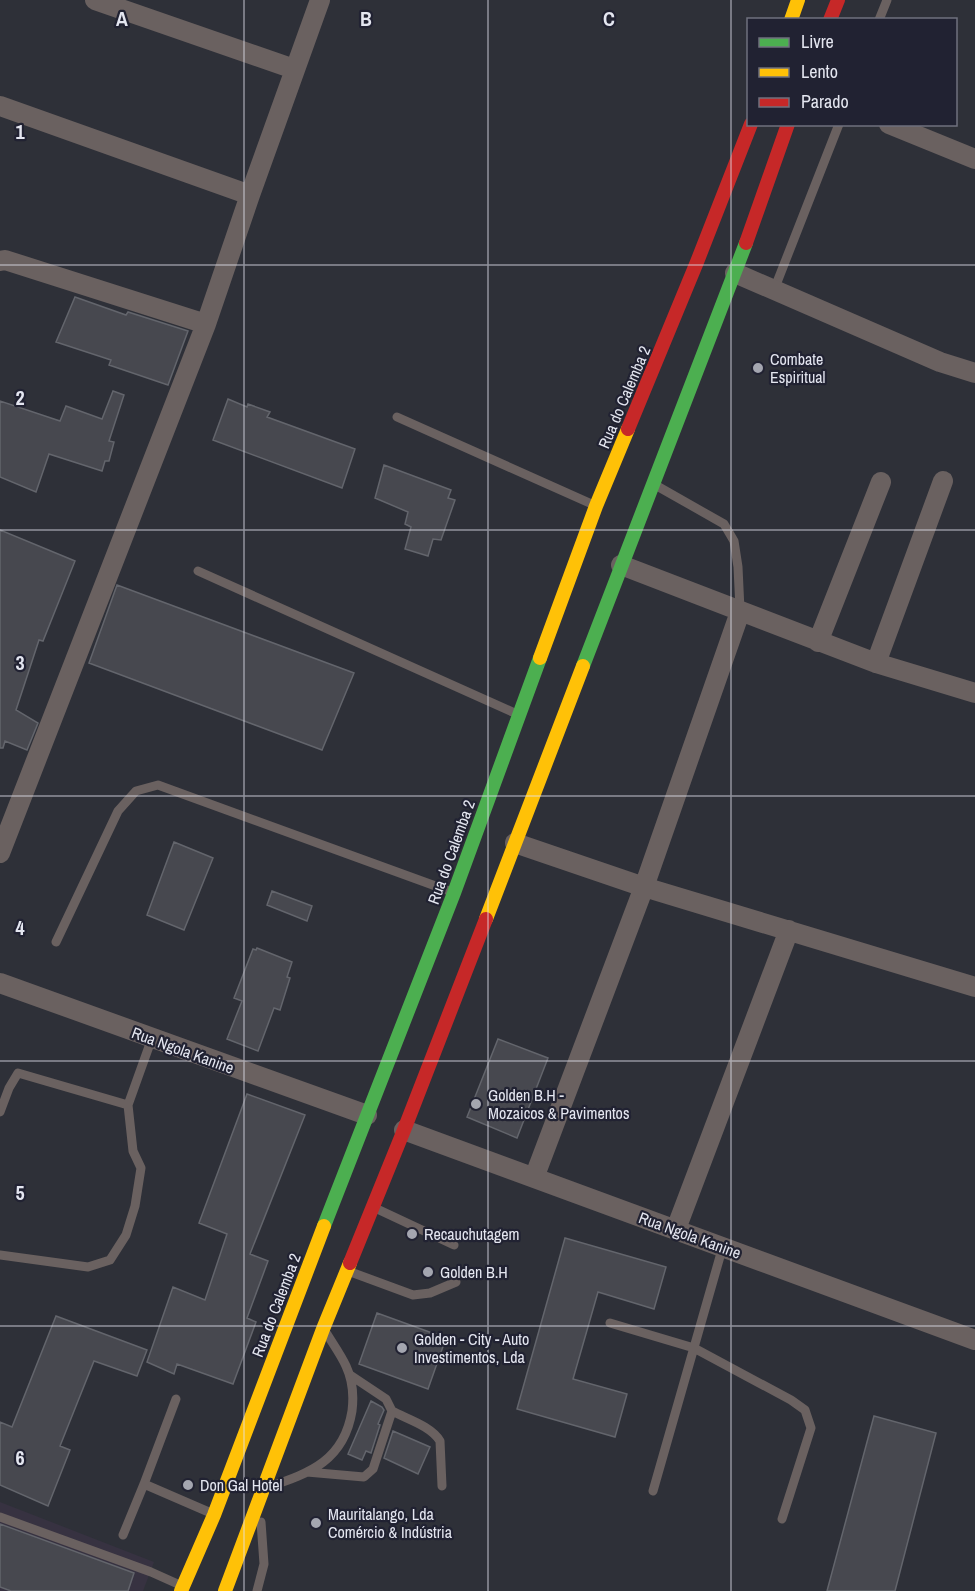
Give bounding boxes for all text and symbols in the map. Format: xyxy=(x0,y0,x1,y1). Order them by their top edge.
text: A xyxy=(116,5,128,32)
text: B xyxy=(360,5,372,32)
text: C xyxy=(603,5,615,32)
legend xyxy=(747,18,957,126)
text: Livre xyxy=(801,29,834,54)
text: Lento xyxy=(801,59,838,84)
text: Parado xyxy=(801,89,849,114)
text: 1 xyxy=(15,118,25,145)
street label: Rua do Calemba 2 xyxy=(593,342,655,452)
place label: Combate Espiritual xyxy=(770,348,826,388)
marker: Combate Espiritual xyxy=(751,361,765,375)
text: 2 xyxy=(15,384,25,411)
text: 3 xyxy=(15,649,25,676)
street label: Rua do Calemba 2 xyxy=(422,797,480,907)
text: 4 xyxy=(15,914,25,941)
street label: Rua Ngola Kanine xyxy=(129,1021,237,1079)
place label: Golden B.H - Mozaicos & Pavimentos xyxy=(488,1084,629,1124)
marker: Golden B.H - Mozaicos & Pavimentos xyxy=(469,1097,483,1111)
text: 5 xyxy=(15,1179,25,1206)
street label: Rua Ngola Kanine xyxy=(636,1206,744,1264)
place label: Recauchutagem xyxy=(424,1223,520,1245)
marker: Recauchutagem xyxy=(405,1227,419,1241)
street label: Rua do Calemba 2 xyxy=(246,1250,306,1360)
place label: Golden B.H xyxy=(440,1261,508,1283)
marker: Golden B.H xyxy=(421,1265,435,1279)
place label: Golden - City - Auto Investimentos, Lda xyxy=(414,1328,529,1368)
marker: Golden - City - Auto Investimentos, Lda xyxy=(395,1341,409,1355)
text: 6 xyxy=(15,1444,25,1471)
place label: Don Gal Hotel xyxy=(200,1474,282,1496)
marker: Don Gal Hotel xyxy=(181,1478,195,1492)
place label: Mauritalango, Lda Comércio & Indústria xyxy=(328,1503,453,1543)
marker: Mauritalango, Lda Comércio & Indústria xyxy=(309,1516,323,1530)

